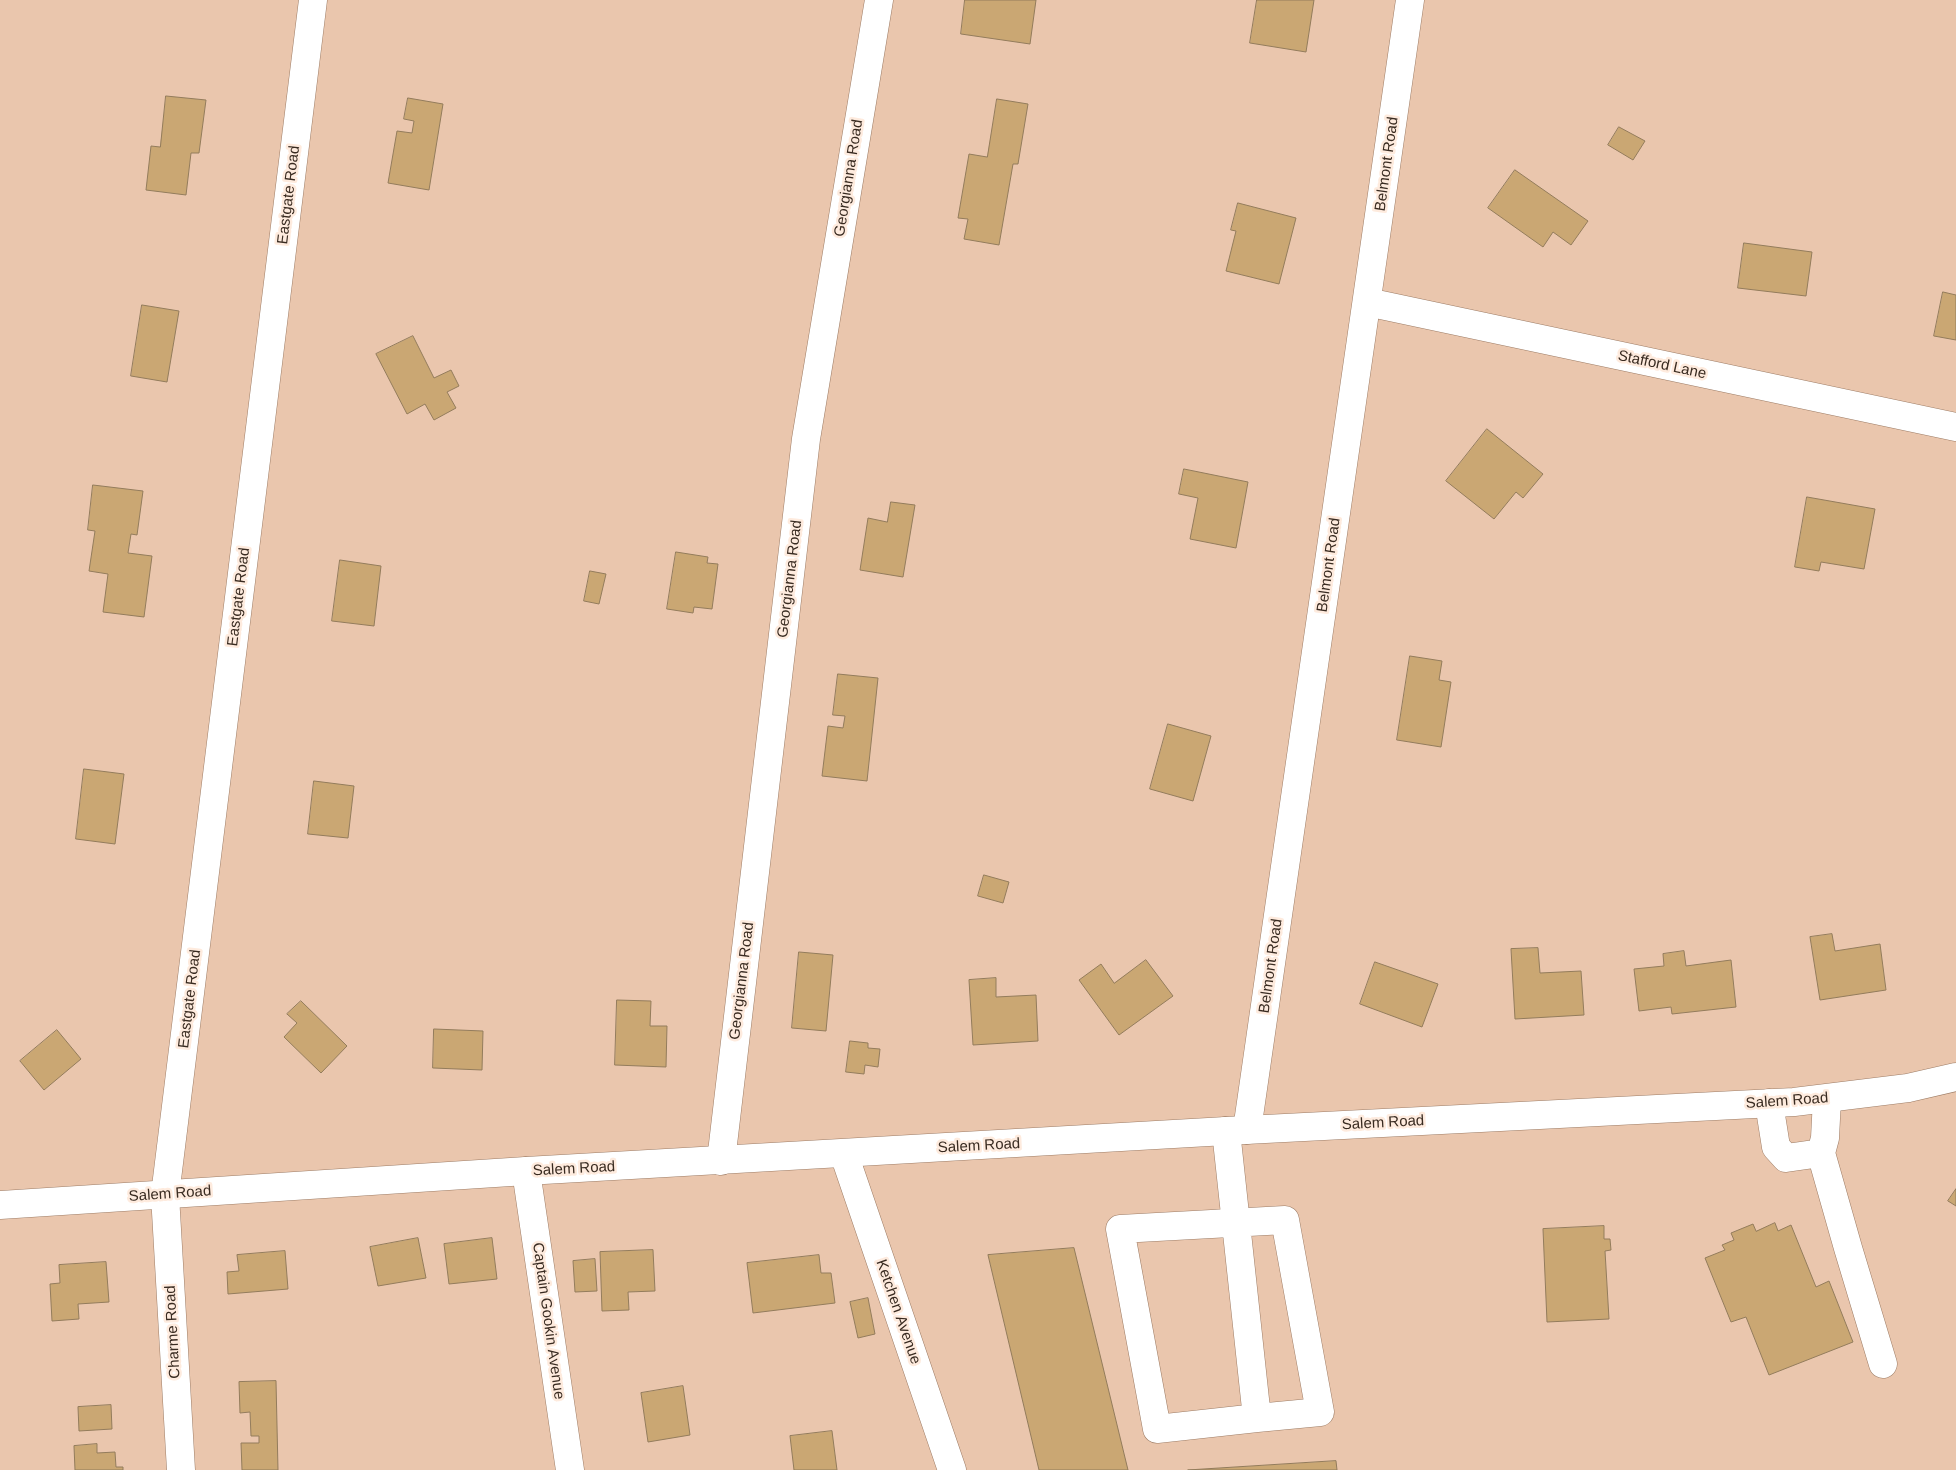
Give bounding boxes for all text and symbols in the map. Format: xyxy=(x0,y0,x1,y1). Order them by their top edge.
street label: Belmont Road xyxy=(1371,116,1403,212)
street label: Georgianna Road xyxy=(831,118,867,238)
street label: Eastgate Road xyxy=(274,145,304,245)
street label: Stafford Lane xyxy=(1616,347,1708,383)
street label: Belmont Road xyxy=(1313,517,1345,613)
street label: Georgianna Road xyxy=(774,519,806,639)
street label: Eastgate Road xyxy=(224,547,254,647)
street label: Belmont Road xyxy=(1255,918,1287,1014)
street label: Georgianna Road xyxy=(726,921,758,1041)
street label: Eastgate Road xyxy=(175,949,205,1049)
street label: Salem Road xyxy=(1745,1089,1829,1113)
street label: Salem Road xyxy=(1341,1112,1425,1134)
street label: Salem Road xyxy=(937,1135,1021,1157)
street label: Salem Road xyxy=(532,1158,616,1180)
street label: Salem Road xyxy=(128,1182,212,1206)
street label: Captain Gookin Avenue xyxy=(528,1241,568,1401)
street label: Ketchen Avenue xyxy=(872,1257,924,1367)
street label: Charme Road xyxy=(162,1285,184,1379)

